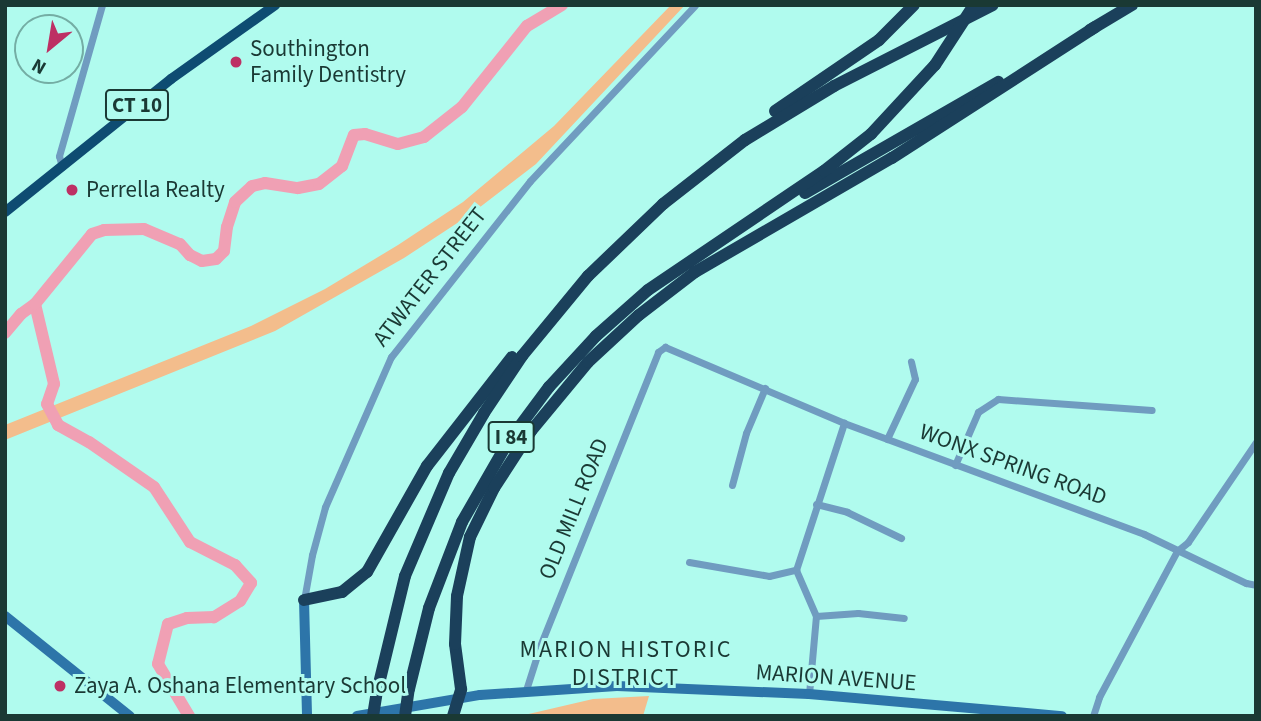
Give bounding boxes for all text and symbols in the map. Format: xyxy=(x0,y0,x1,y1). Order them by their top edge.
north arrow xyxy=(14,14,84,84)
place label: Southington Family Dentistry xyxy=(250,35,406,89)
text: N xyxy=(27,51,51,81)
marker: Southington Family Dentistry xyxy=(228,54,244,70)
road number: CT 10 xyxy=(104,88,170,122)
place label: Perrella Realty xyxy=(86,176,225,204)
marker: Perrella Realty xyxy=(64,182,80,198)
street label: ATWATER STREET xyxy=(367,202,493,352)
street label: WONX SPRING ROAD xyxy=(916,418,1110,512)
road number: I 84 xyxy=(486,420,536,454)
street label: OLD MILL ROAD xyxy=(533,434,615,584)
district label: MARION HISTORIC DISTRICT xyxy=(521,636,731,692)
street label: MARION AVENUE xyxy=(755,659,917,697)
place label: Zaya A. Oshana Elementary School xyxy=(74,672,406,700)
marker: Zaya A. Oshana Elementary School xyxy=(52,678,68,694)

